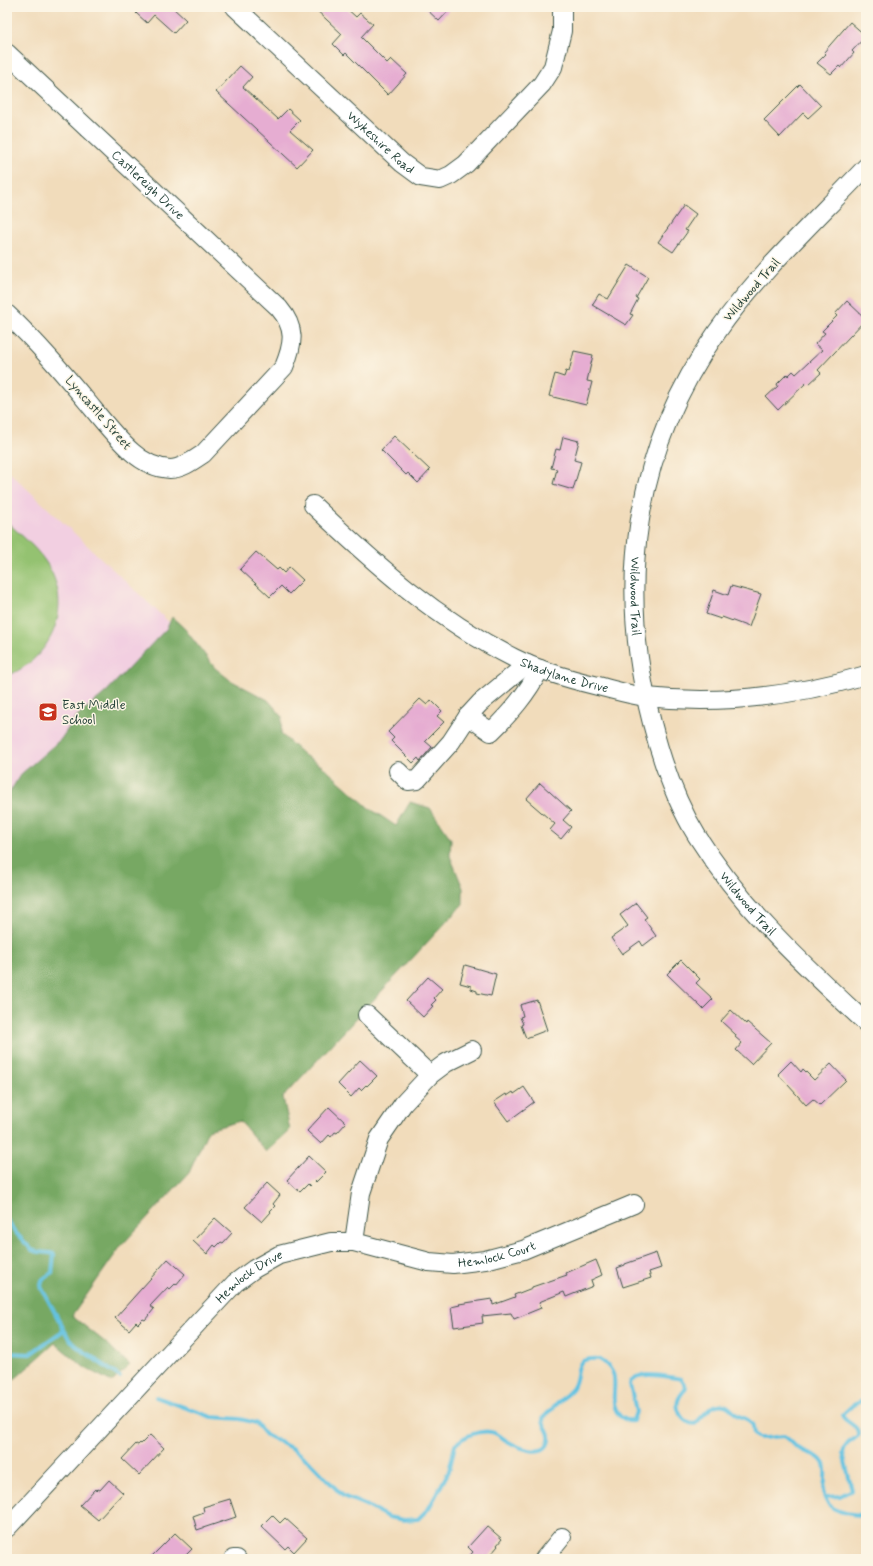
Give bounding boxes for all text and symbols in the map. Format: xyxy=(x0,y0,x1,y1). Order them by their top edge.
street label: Wykeshire Road xyxy=(343,107,418,178)
street label: Castlereigh Drive xyxy=(108,147,188,224)
street label: Wildwood Trail xyxy=(720,255,784,325)
street label: Lyncastle Street xyxy=(61,372,135,454)
street label: Wildwood Trail xyxy=(626,556,645,636)
street label: Shadylane Drive xyxy=(517,654,610,697)
place label: East Middle School xyxy=(62,697,126,729)
school or university icon: East Middle School xyxy=(37,701,59,723)
street label: Wildwood Trail xyxy=(716,868,780,939)
street label: Hemlock Court xyxy=(457,1237,538,1272)
street label: Hemlock Drive xyxy=(212,1246,284,1307)

